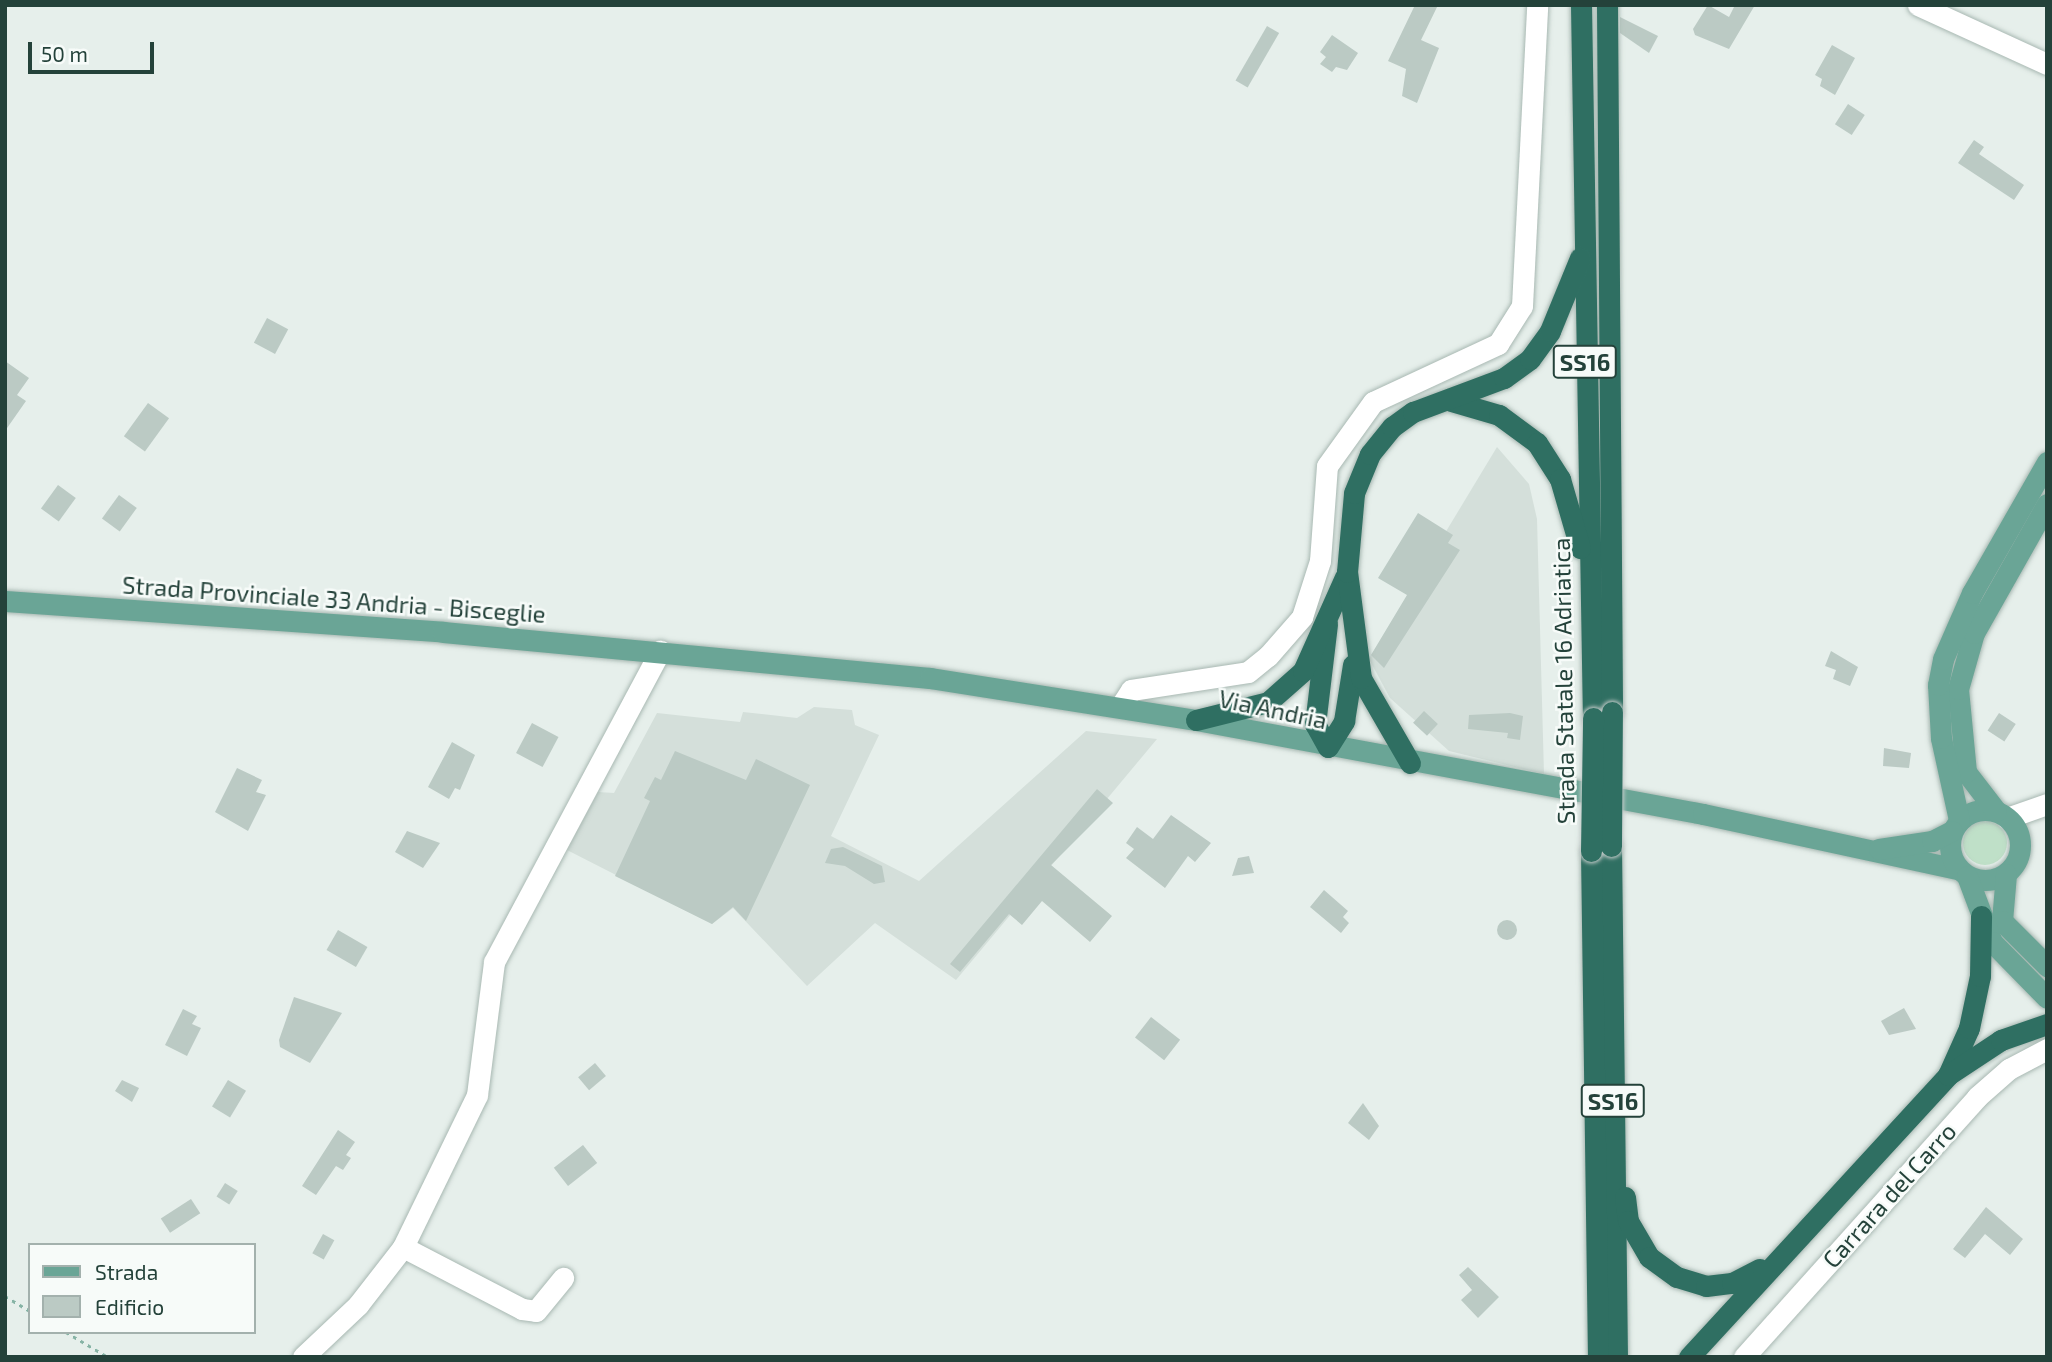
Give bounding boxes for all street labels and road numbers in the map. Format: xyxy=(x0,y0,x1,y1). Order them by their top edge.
road number: SS16 xyxy=(1552,342,1618,382)
street label: Strada Statale 16 Adriatica xyxy=(1546,537,1580,825)
street label: Strada Provinciale 33 Andria - Bisceglie xyxy=(121,570,547,628)
street label: Via Andria xyxy=(1216,683,1330,735)
road number: SS16 xyxy=(1580,1082,1646,1120)
street label: Carrara del Carro xyxy=(1816,1116,1962,1274)

